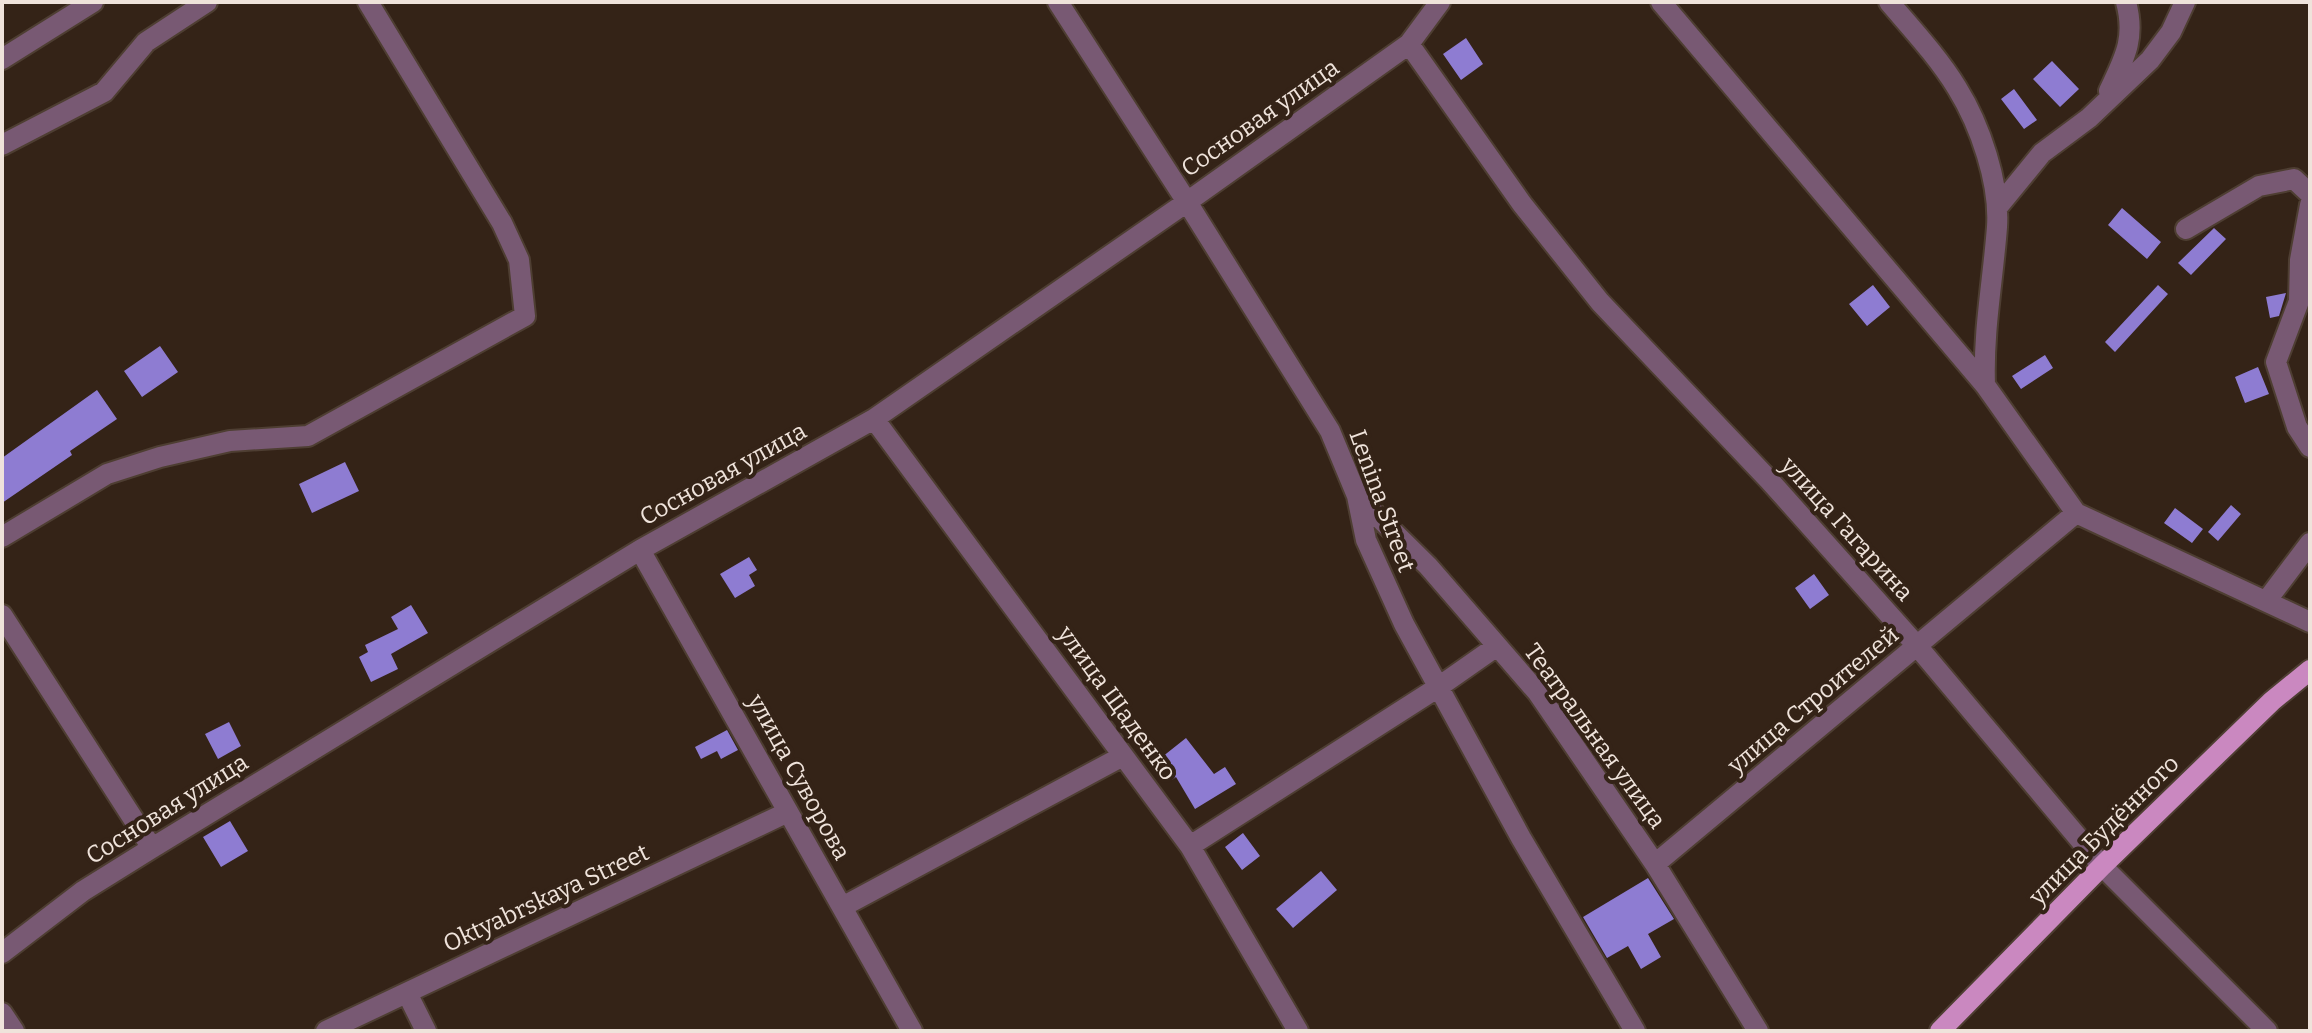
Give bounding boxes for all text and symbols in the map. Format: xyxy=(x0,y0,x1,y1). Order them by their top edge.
street label: Сосновая улица xyxy=(1176,53,1344,183)
street label: Сосновая улица xyxy=(635,417,811,531)
street label: Lenina Street xyxy=(1343,426,1421,576)
street label: улица Гагарина xyxy=(1774,451,1919,607)
street label: улица Щаденко xyxy=(1051,620,1182,786)
street label: улица Строителей xyxy=(1721,621,1904,780)
street label: Театральная улица xyxy=(1518,638,1672,834)
street label: улица Суворова xyxy=(741,688,856,865)
street label: Сосновая улица xyxy=(81,748,253,870)
street label: улица Будённого xyxy=(2023,749,2185,911)
street label: Oktyabrskaya Street xyxy=(439,838,654,958)

